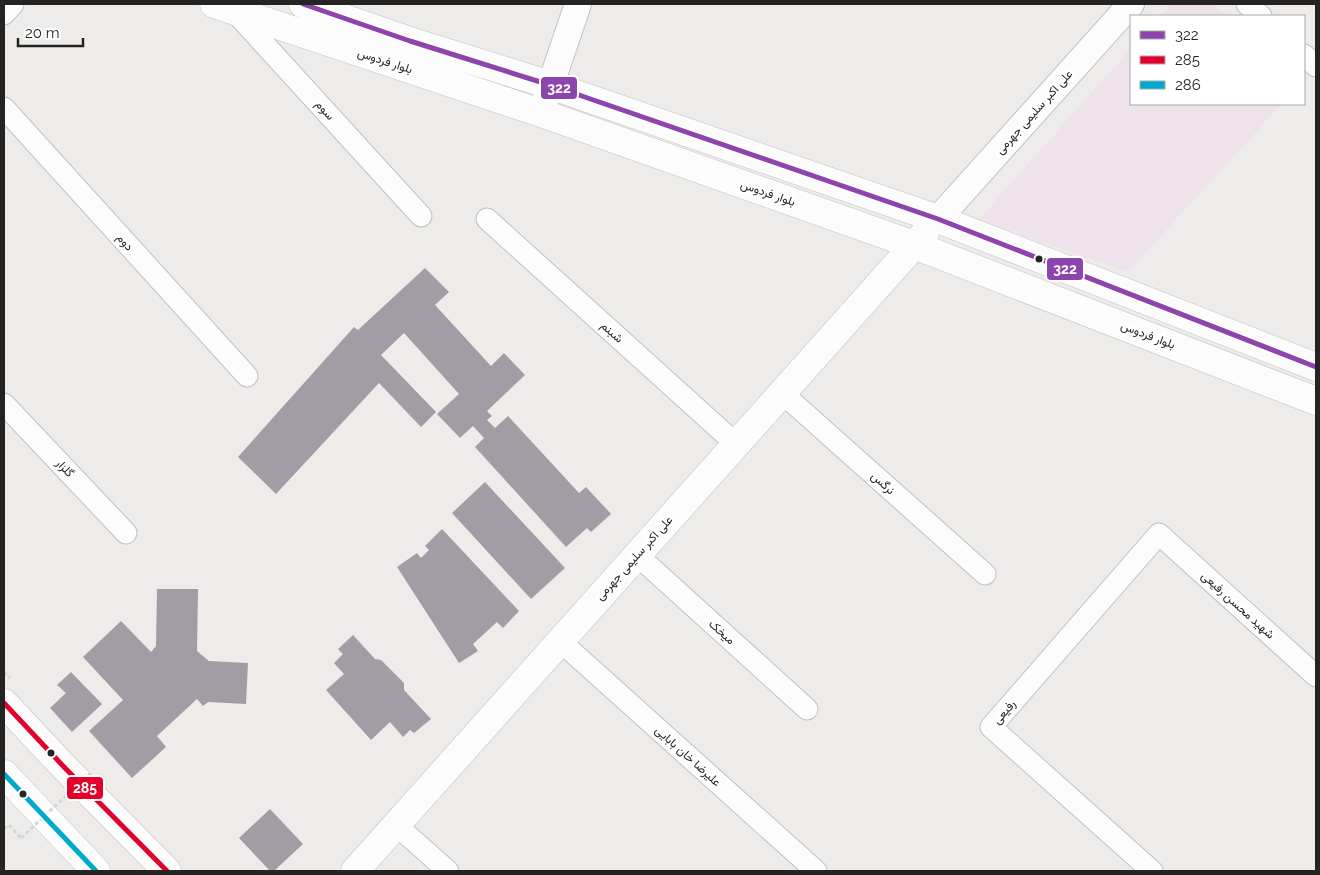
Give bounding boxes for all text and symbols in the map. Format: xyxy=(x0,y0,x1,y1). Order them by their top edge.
scale bar xyxy=(18,15,82,47)
legend xyxy=(1130,15,1305,105)
text: 20 m xyxy=(25,24,60,42)
text: 322 xyxy=(1175,26,1199,44)
street label: بلوار فردوس xyxy=(355,46,414,77)
text: 285 xyxy=(1175,51,1200,69)
street label: علی اکبر سلیمی جهرمی xyxy=(992,67,1076,158)
line badge: 322 xyxy=(540,76,578,100)
text: 286 xyxy=(1175,76,1201,94)
text: 322 xyxy=(547,80,571,96)
street label: سوم xyxy=(312,97,338,124)
street label: بلوار فردوس xyxy=(738,177,797,210)
street label: دوم xyxy=(113,231,136,254)
unlabelled marker xyxy=(1034,254,1044,264)
line badge: 322 xyxy=(1046,257,1084,281)
text: 322 xyxy=(1053,261,1077,277)
street label: شبنم xyxy=(597,318,626,346)
street label: بلوار فردوس xyxy=(1118,318,1177,353)
street label: گلزار xyxy=(52,455,77,481)
street label: نرگس xyxy=(868,469,898,498)
street label: علی اکبر سلیمی جهرمی xyxy=(592,513,676,604)
street label: شهید محسن رفیعی xyxy=(1198,569,1277,642)
street label: میخک xyxy=(706,617,738,647)
street label: رفیعی xyxy=(990,697,1019,728)
street label: علیرضا خان بابایی xyxy=(652,723,724,790)
unlabelled marker xyxy=(46,748,56,758)
line badge: 285 xyxy=(66,776,104,800)
text: 285 xyxy=(73,780,97,796)
unlabelled marker xyxy=(18,789,28,799)

